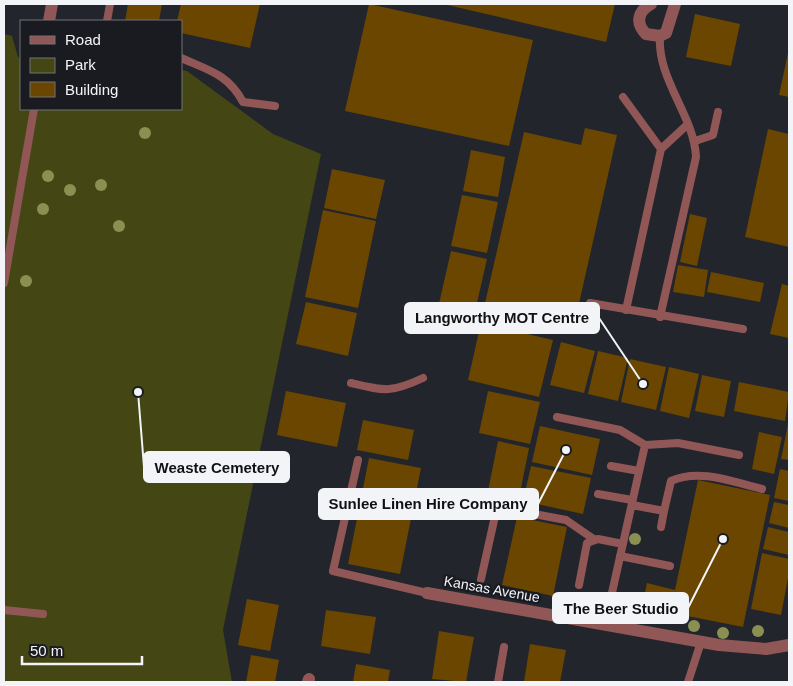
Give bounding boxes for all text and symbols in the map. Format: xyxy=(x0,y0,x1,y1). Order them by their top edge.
legend xyxy=(20,20,182,110)
text: Road xyxy=(65,31,101,48)
text: Park xyxy=(65,56,96,73)
text: Building xyxy=(65,81,118,98)
callout: Langworthy MOT Centre xyxy=(405,303,599,333)
text: Langworthy MOT Centre xyxy=(415,309,589,326)
callout: Weaste Cemetery xyxy=(144,452,289,482)
text: Weaste Cemetery xyxy=(155,459,280,476)
callout: Sunlee Linen Hire Company xyxy=(319,489,538,519)
text: Sunlee Linen Hire Company xyxy=(328,495,528,512)
street label: Kansas Avenue xyxy=(443,573,541,605)
callout: The Beer Studio xyxy=(553,593,688,623)
text: The Beer Studio xyxy=(563,600,679,617)
scale bar xyxy=(22,634,142,666)
text: 50 m xyxy=(30,642,63,659)

